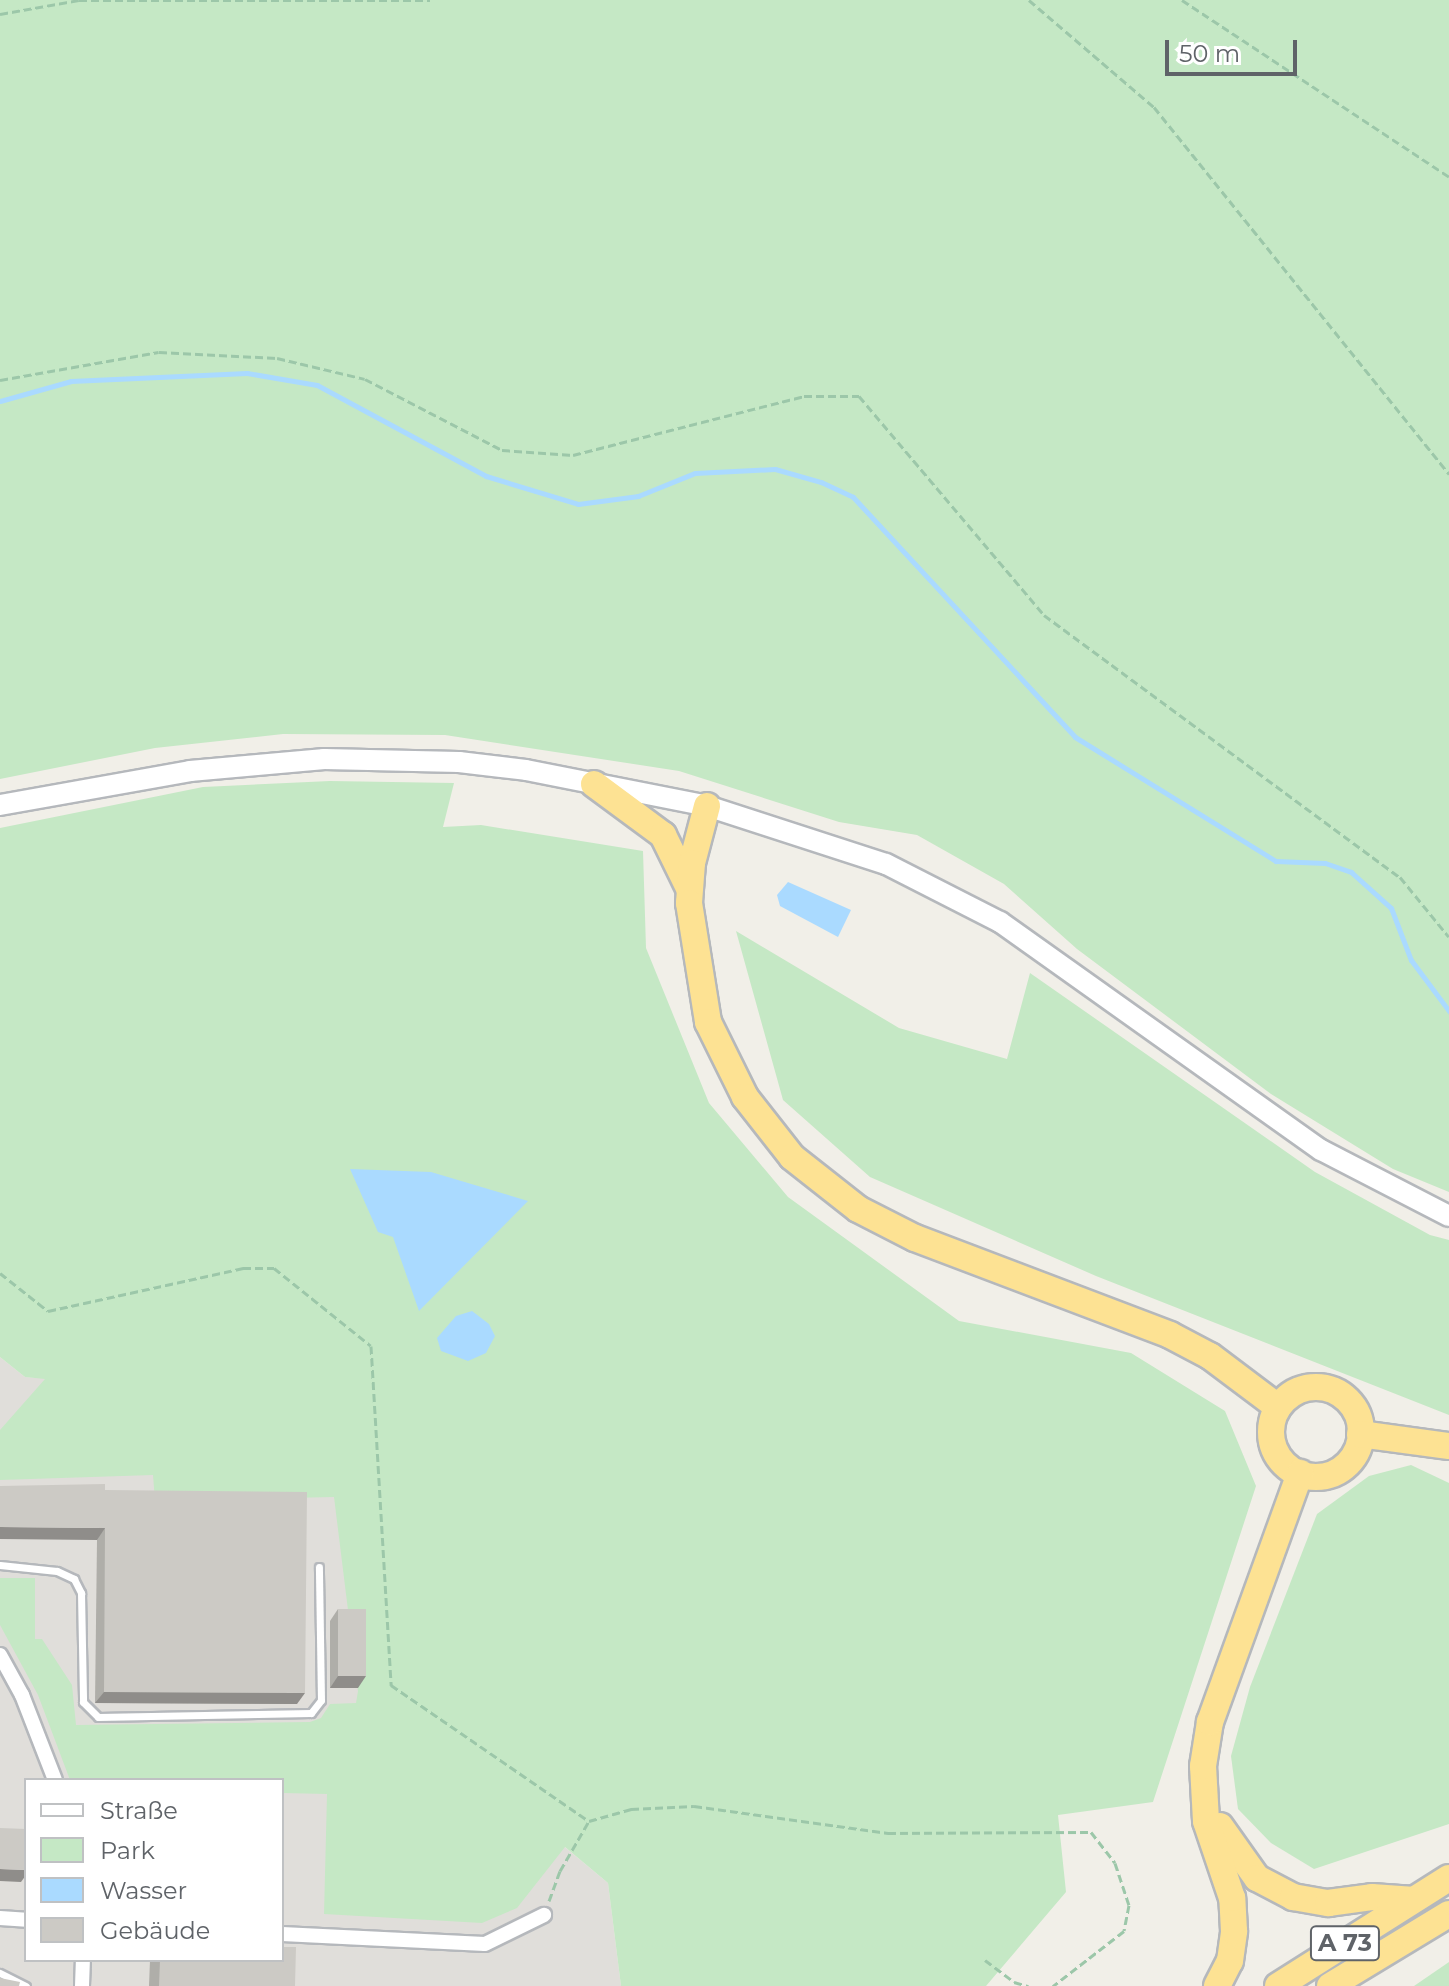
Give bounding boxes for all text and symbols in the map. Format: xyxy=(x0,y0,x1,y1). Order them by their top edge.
scale bar xyxy=(1169,24,1301,74)
text: 50 m xyxy=(1179,39,1240,68)
legend xyxy=(24,1778,284,1962)
text: Straße xyxy=(100,1796,178,1825)
text: Park xyxy=(100,1836,155,1865)
text: Wasser xyxy=(100,1876,187,1905)
text: Gebäude xyxy=(100,1916,210,1945)
road number: A 73 xyxy=(1309,1923,1381,1963)

